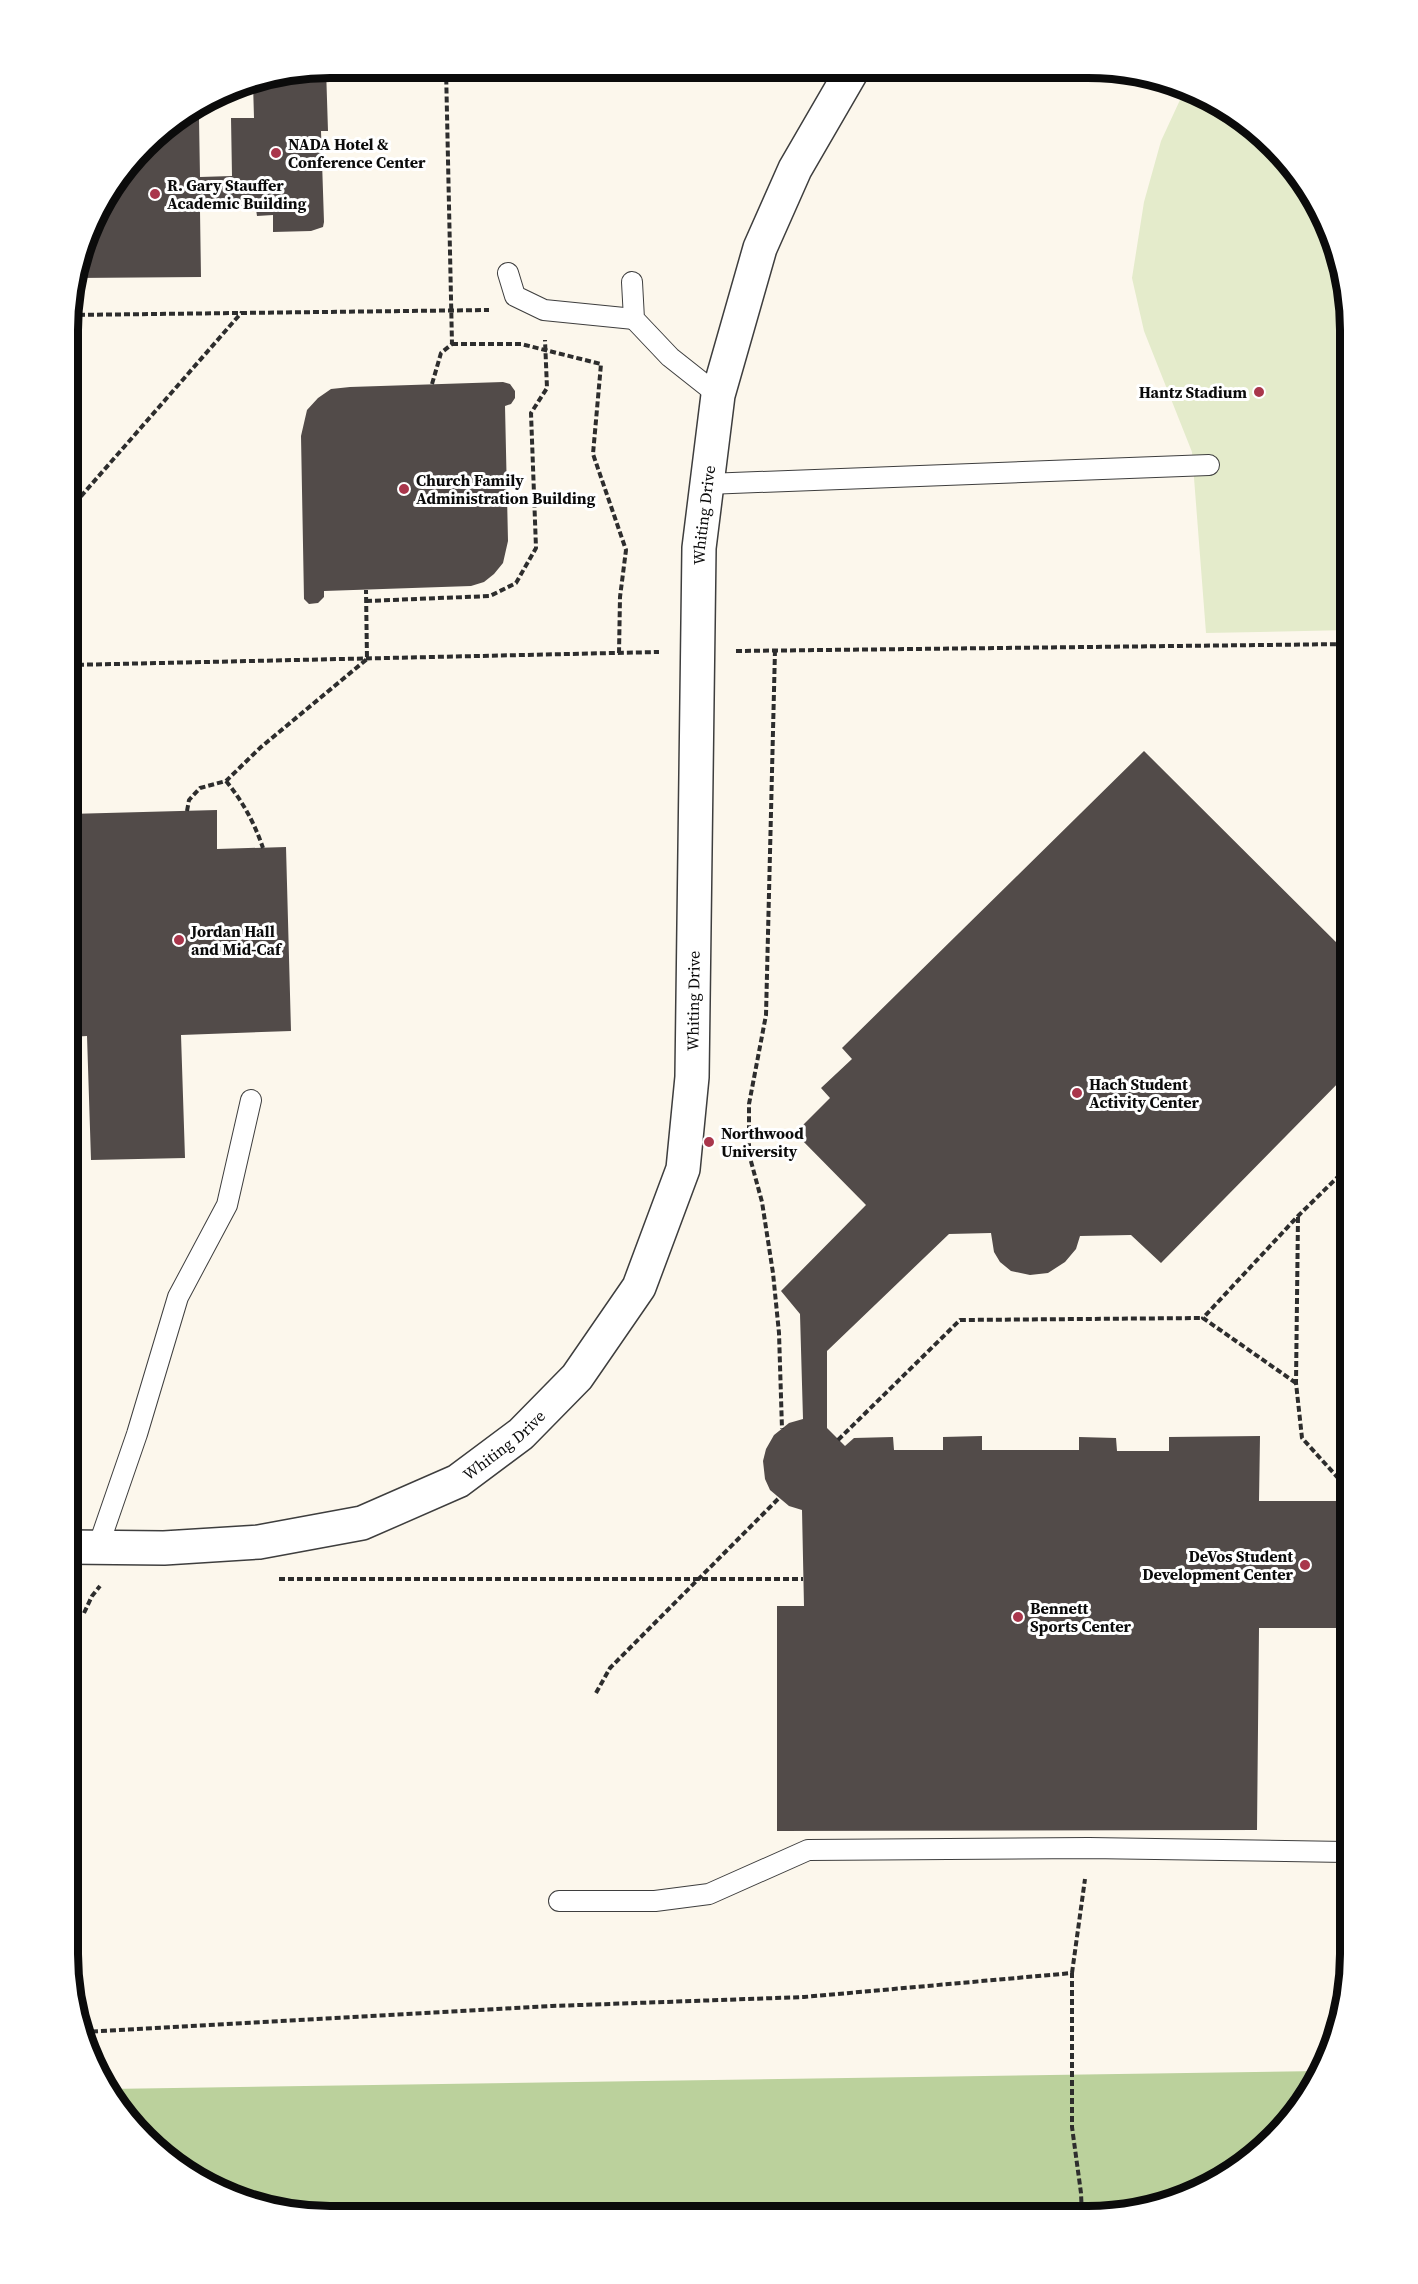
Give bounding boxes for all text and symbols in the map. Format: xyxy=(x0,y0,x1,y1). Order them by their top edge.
place label: NADA Hotel & Conference Center xyxy=(288,133,426,173)
marker: NADA Hotel & Conference Center xyxy=(269,146,283,160)
place label: R. Gary Stauffer Academic Building xyxy=(167,174,307,214)
marker: R. Gary Stauffer Academic Building xyxy=(148,187,162,201)
place label: Hantz Stadium xyxy=(1139,381,1247,403)
marker: Hantz Stadium xyxy=(1252,385,1266,399)
street label: Whiting Drive xyxy=(688,464,720,565)
place label: Church Family Administration Building xyxy=(416,469,596,509)
marker: Church Family Administration Building xyxy=(397,482,411,496)
place label: Jordan Hall and Mid-Caf xyxy=(190,920,283,960)
marker: Jordan Hall and Mid-Caf xyxy=(172,933,186,947)
street label: Whiting Drive xyxy=(681,951,705,1051)
place label: Hach Student Activity Center xyxy=(1089,1073,1200,1113)
marker: Hach Student Activity Center xyxy=(1070,1086,1084,1100)
place label: Northwood University xyxy=(721,1122,804,1162)
marker: Northwood University xyxy=(702,1135,716,1149)
street label: Whiting Drive xyxy=(458,1405,550,1485)
place label: DeVos Student Development Center xyxy=(1142,1545,1294,1585)
marker: DeVos Student Development Center xyxy=(1298,1558,1312,1572)
place label: Bennett Sports Center xyxy=(1030,1597,1132,1637)
marker: Bennett Sports Center xyxy=(1011,1610,1025,1624)

